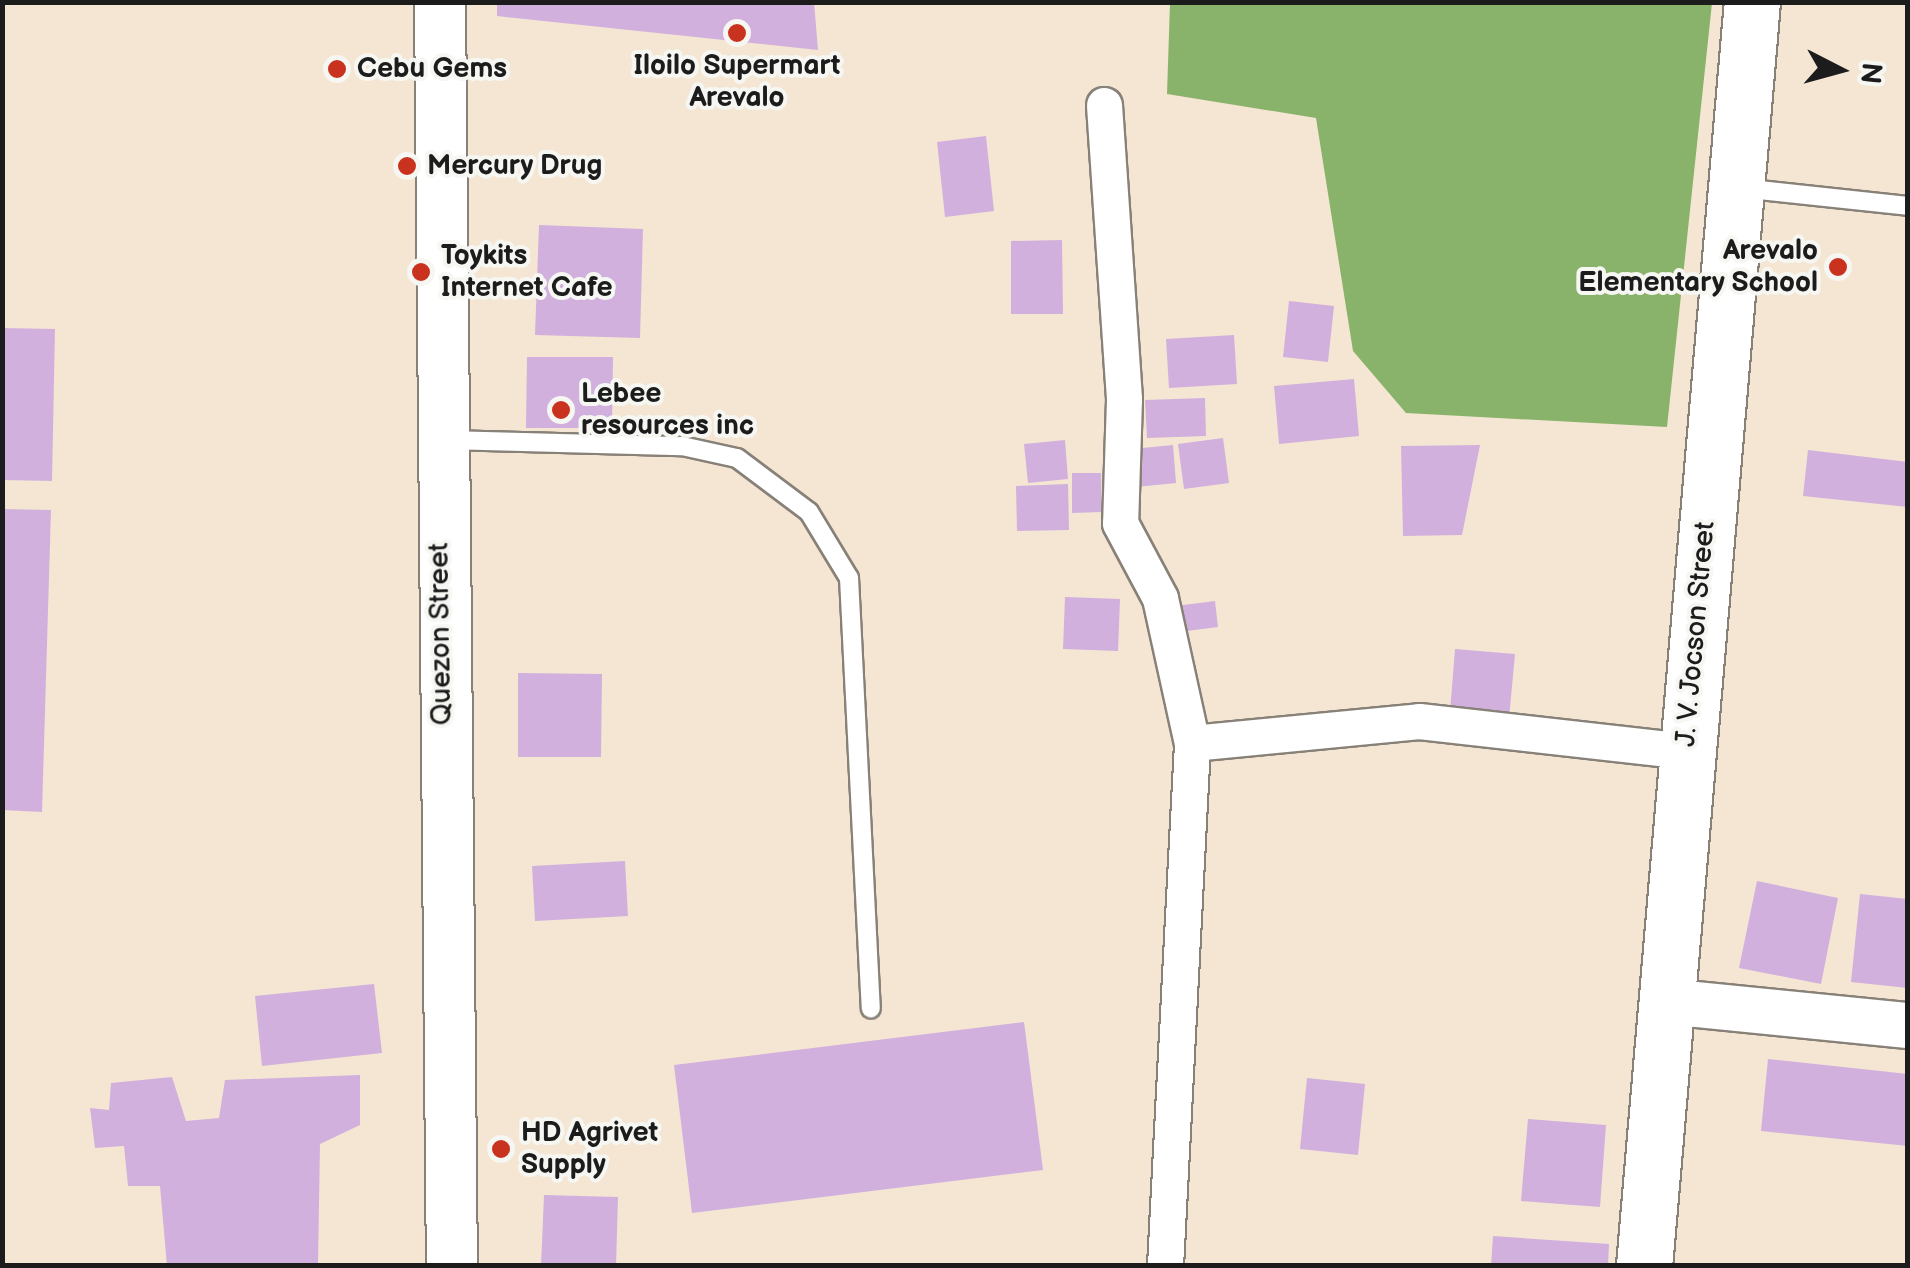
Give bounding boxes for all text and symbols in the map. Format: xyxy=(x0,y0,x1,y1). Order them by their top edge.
north arrow xyxy=(1790,20,1890,120)
marker: Iloilo Supermart Arevalo xyxy=(726,22,748,44)
place label: Iloilo Supermart Arevalo xyxy=(634,49,840,115)
place label: Cebu Gems xyxy=(357,52,507,86)
marker: Cebu Gems xyxy=(326,58,348,80)
text: N xyxy=(1853,61,1888,85)
place label: Mercury Drug xyxy=(427,149,603,183)
marker: Mercury Drug xyxy=(396,155,418,177)
place label: Arevalo Elementary School xyxy=(1577,234,1818,300)
place label: Toykits Internet Cafe xyxy=(441,239,613,305)
marker: Arevalo Elementary School xyxy=(1827,256,1849,278)
marker: Toykits Internet Cafe xyxy=(410,261,432,283)
place label: Lebee resources inc xyxy=(581,377,754,443)
marker: Lebee resources inc xyxy=(550,399,572,421)
street label: J. V. Jocson Street xyxy=(1669,519,1723,749)
street label: Quezon Street xyxy=(423,542,459,726)
place label: HD Agrivet Supply xyxy=(521,1116,658,1182)
marker: HD Agrivet Supply xyxy=(490,1138,512,1160)

